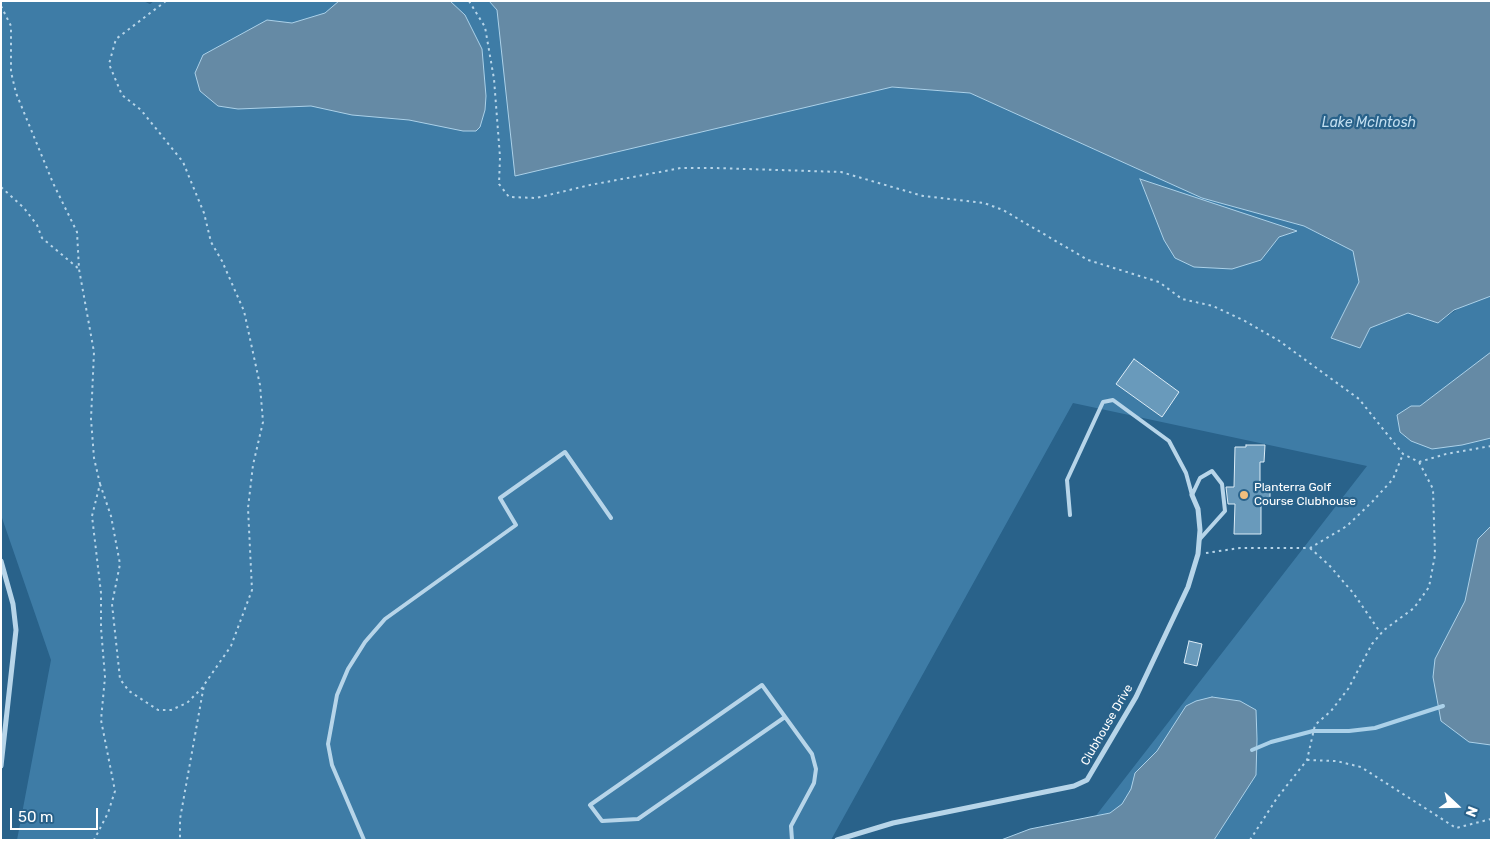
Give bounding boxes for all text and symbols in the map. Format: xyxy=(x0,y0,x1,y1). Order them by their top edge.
water label: Lake McIntosh xyxy=(1322,115,1416,131)
place label: Planterra Golf Course Clubhouse xyxy=(1254,481,1356,509)
marker: Planterra Golf Course Clubhouse xyxy=(1238,489,1250,501)
street label: Clubhouse Drive xyxy=(1078,682,1136,768)
north arrow xyxy=(1432,781,1482,831)
scale bar xyxy=(12,798,100,830)
text: N xyxy=(1462,804,1481,819)
text: 50 m xyxy=(18,808,53,826)

